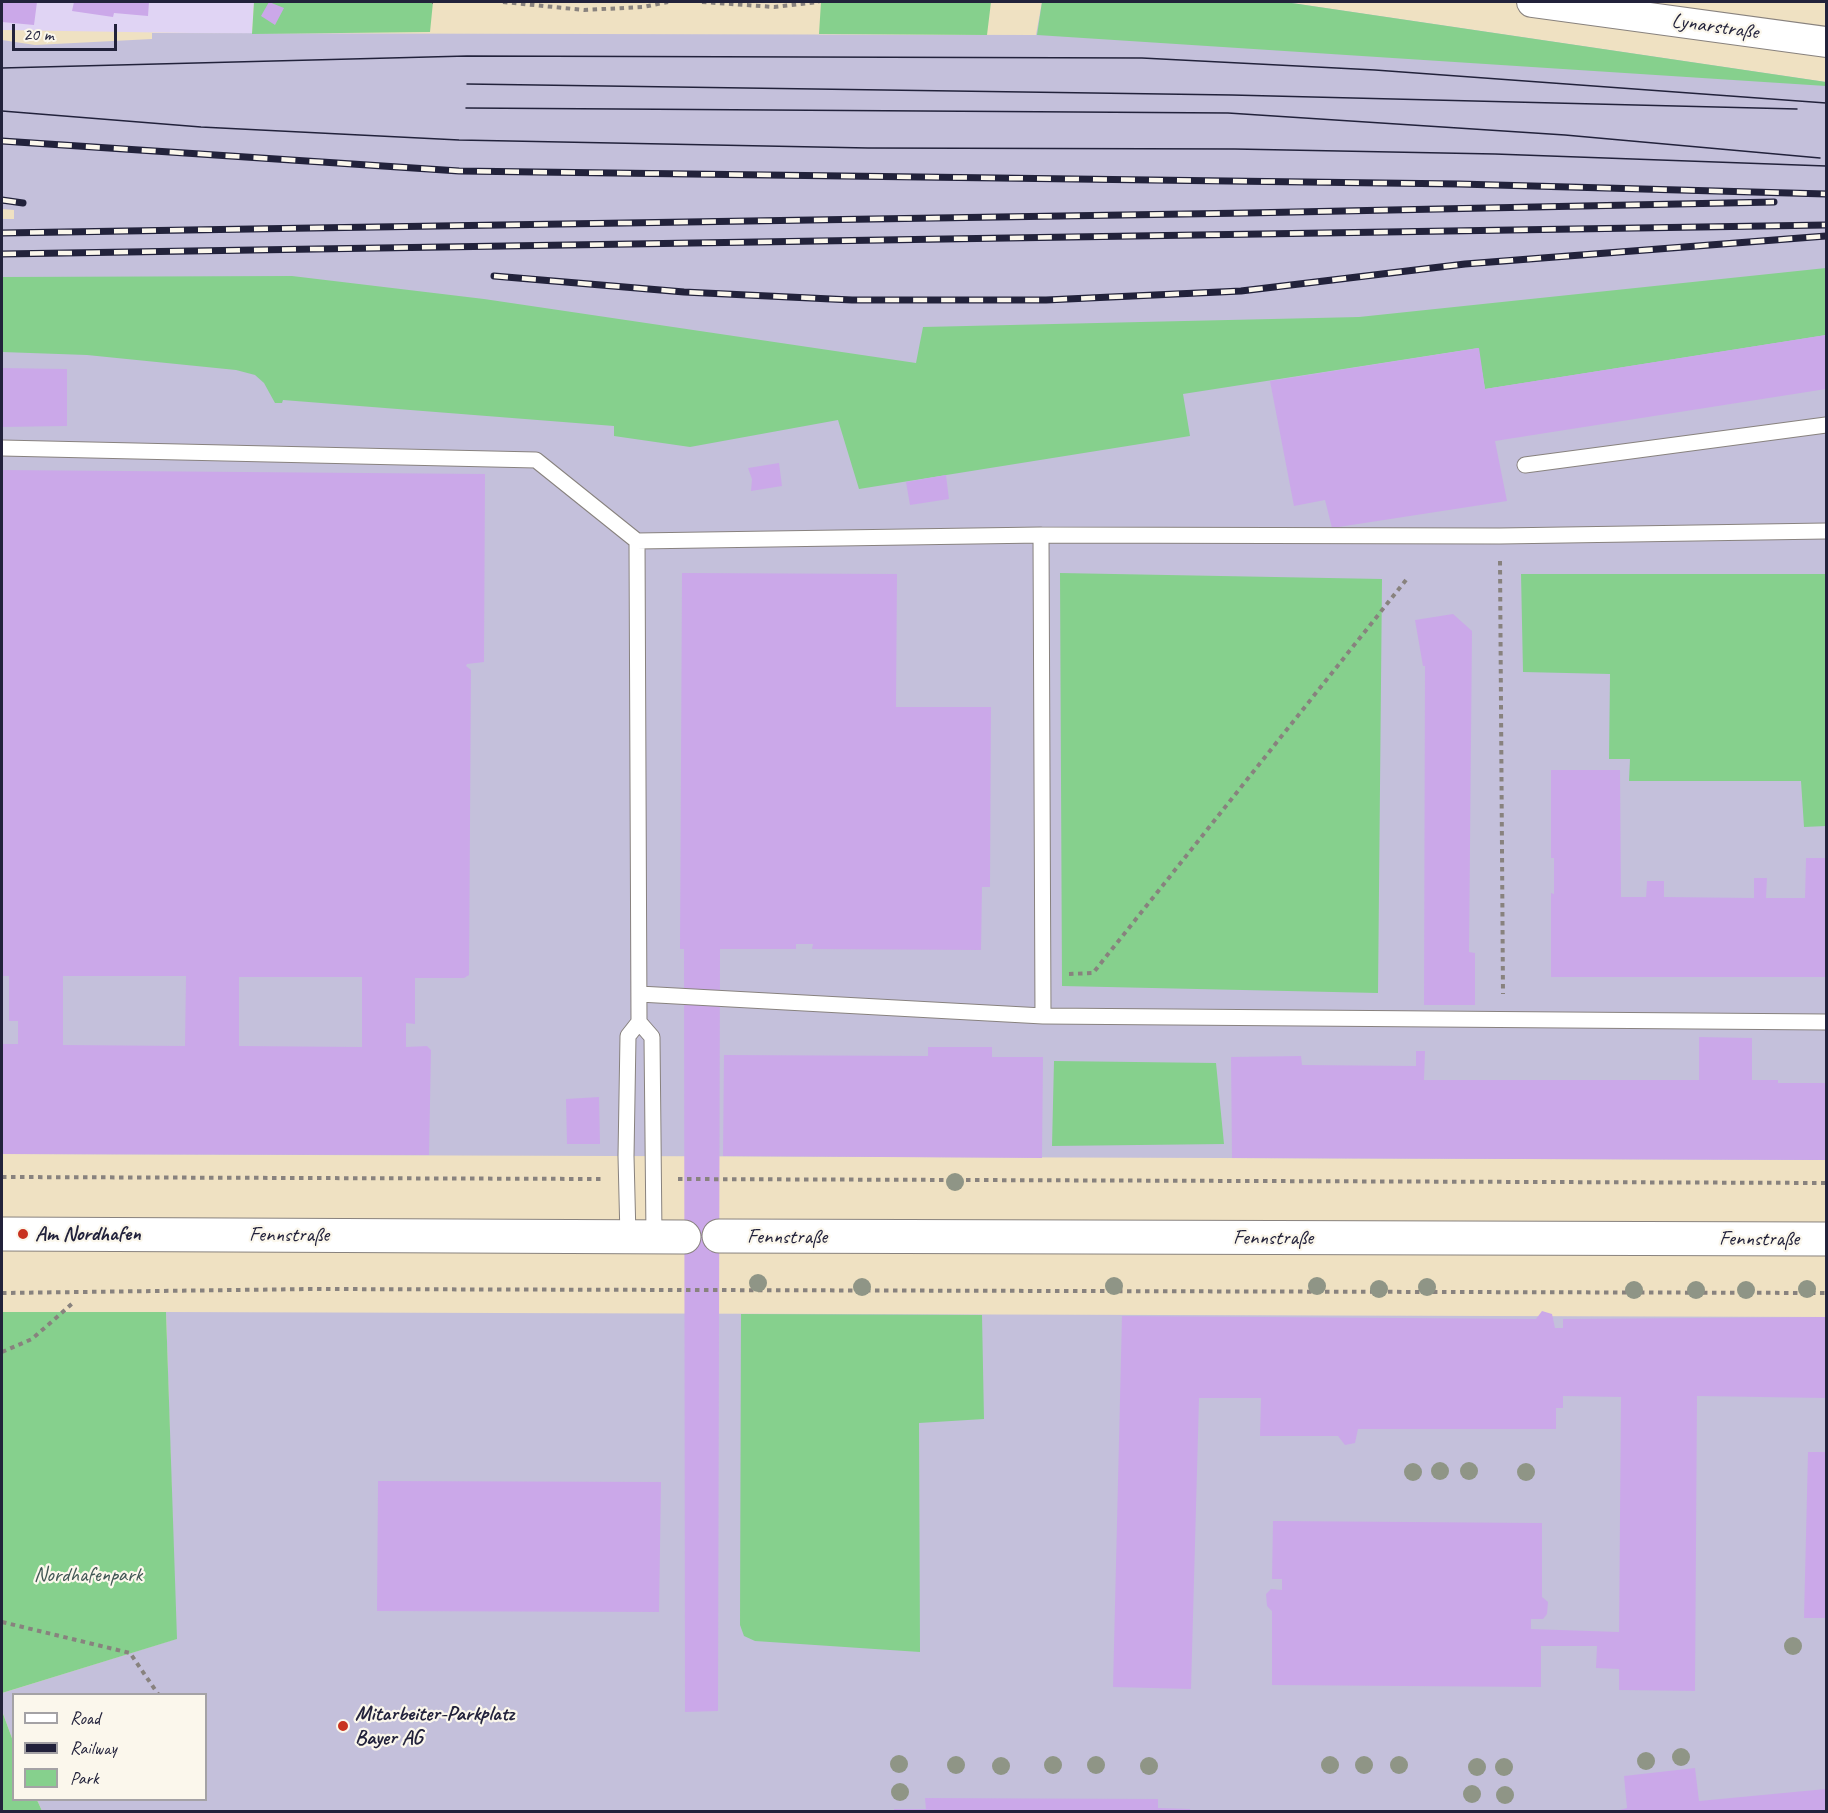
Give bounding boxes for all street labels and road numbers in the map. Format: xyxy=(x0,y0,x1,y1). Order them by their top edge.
street label: Lynarstraße xyxy=(1670,8,1760,46)
street label: Fennstraße xyxy=(249,1222,329,1248)
street label: Fennstraße xyxy=(747,1224,827,1250)
street label: Fennstraße xyxy=(1233,1225,1313,1251)
street label: Fennstraße xyxy=(1719,1226,1799,1252)

